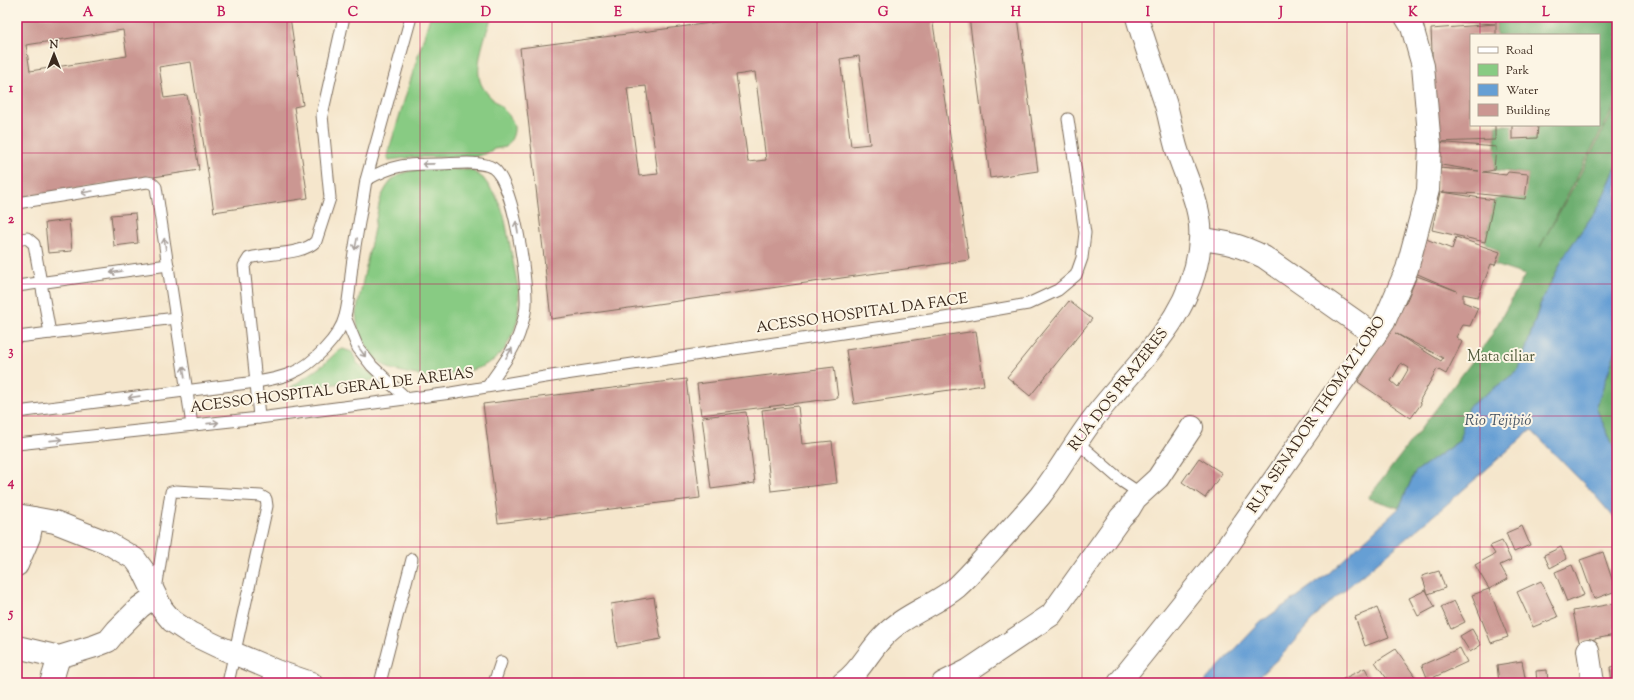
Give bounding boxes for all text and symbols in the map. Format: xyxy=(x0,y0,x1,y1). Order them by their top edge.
text: A xyxy=(83,4,94,22)
text: B xyxy=(217,4,226,22)
text: C xyxy=(348,4,358,22)
text: D xyxy=(481,4,491,22)
text: E xyxy=(614,4,622,22)
text: F xyxy=(747,4,755,22)
text: G xyxy=(878,4,889,22)
text: H xyxy=(1011,4,1022,22)
text: I xyxy=(1146,4,1151,22)
text: J xyxy=(1278,4,1283,22)
text: K xyxy=(1408,4,1418,22)
text: L xyxy=(1542,4,1550,22)
north arrow xyxy=(34,34,74,74)
legend xyxy=(1470,34,1600,126)
text: N xyxy=(49,37,59,53)
text: Road xyxy=(1506,42,1533,60)
text: Park xyxy=(1506,62,1529,80)
text: 1 xyxy=(9,80,14,98)
text: Water xyxy=(1506,82,1539,100)
text: Building xyxy=(1506,102,1550,120)
one-way arrow xyxy=(422,160,435,168)
one-way arrow xyxy=(80,188,93,196)
text: 2 xyxy=(8,211,15,229)
one-way arrow xyxy=(513,221,521,234)
one-way arrow xyxy=(351,237,359,250)
one-way arrow xyxy=(161,238,169,251)
one-way arrow xyxy=(110,268,123,276)
street label: ACESSO HOSPITAL DA FACE xyxy=(755,289,969,339)
street label: RUA SENADOR THOMAZ LOBO xyxy=(1243,312,1391,518)
street label: RUA DOS PRAZERES xyxy=(1064,324,1174,456)
text: 3 xyxy=(8,343,14,361)
one-way arrow xyxy=(358,346,366,357)
one-way arrow xyxy=(506,347,514,359)
park label: Mata ciliar xyxy=(1467,347,1535,368)
street label: ACESSO HOSPITAL GERAL DE AREIAS xyxy=(189,363,475,419)
one-way arrow xyxy=(180,366,188,379)
one-way arrow xyxy=(128,393,141,401)
water label: Rio Tejipió xyxy=(1465,410,1531,433)
one-way arrow xyxy=(206,419,219,426)
one-way arrow xyxy=(49,436,62,443)
text: 4 xyxy=(7,474,15,492)
text: 5 xyxy=(8,605,14,623)

